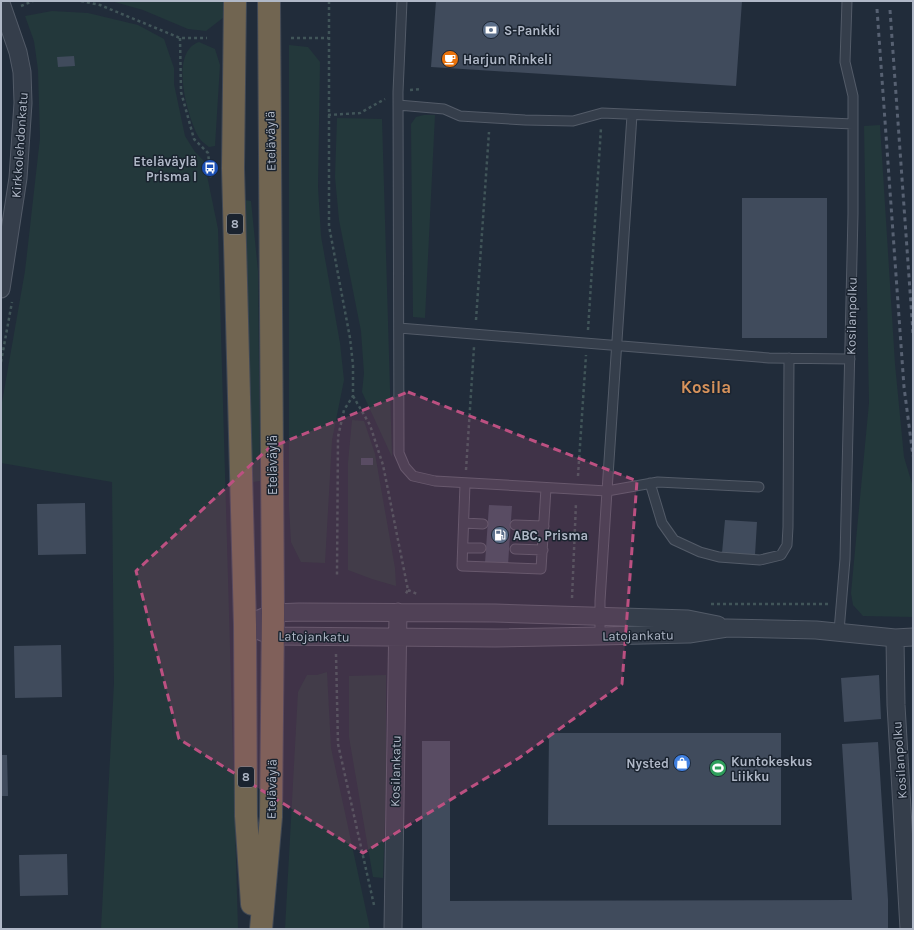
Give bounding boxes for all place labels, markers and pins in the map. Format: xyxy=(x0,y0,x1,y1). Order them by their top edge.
bank icon: S-Pankki xyxy=(481,20,501,40)
place label: S-Pankki xyxy=(504,23,560,38)
cafe icon: Harjun Rinkeli xyxy=(440,49,460,69)
place label: Harjun Rinkeli xyxy=(463,52,552,67)
place label: Eteläväylä Prisma I xyxy=(133,154,197,184)
bus stop icon: Eteläväylä Prisma I xyxy=(200,158,220,178)
fuel station icon: ABC, Prisma xyxy=(490,525,510,545)
place label: ABC, Prisma xyxy=(513,528,588,543)
shop icon: Nysted xyxy=(672,753,692,773)
place label: Kuntokeskus Liikku xyxy=(731,754,813,784)
place label: Nysted xyxy=(626,756,669,771)
sports icon: Kuntokeskus Liikku xyxy=(708,758,728,778)

